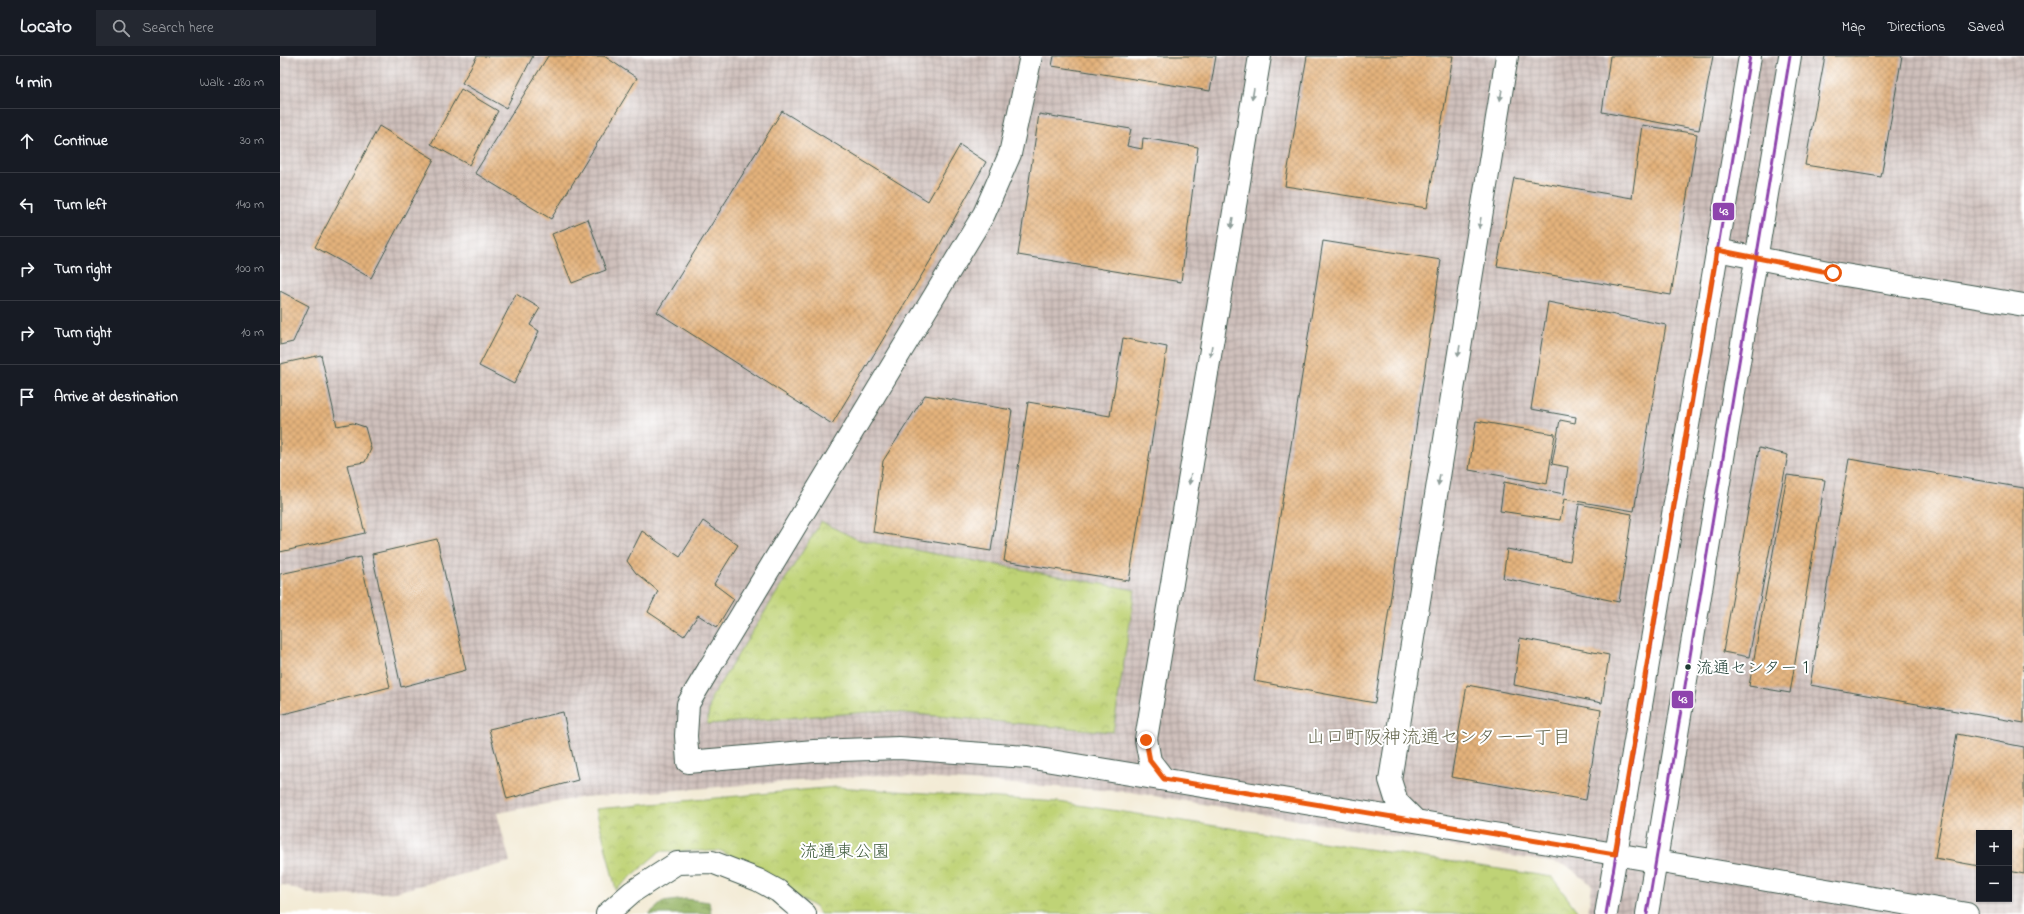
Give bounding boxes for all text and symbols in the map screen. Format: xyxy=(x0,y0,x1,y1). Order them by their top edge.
search box xyxy=(96,10,376,46)
text: Locato xyxy=(20,14,72,41)
icon: search xyxy=(110,17,132,39)
text: Search here xyxy=(142,17,214,39)
text: Map xyxy=(1842,17,1865,38)
text: Directions xyxy=(1887,17,1945,38)
text: Saved xyxy=(1967,17,2004,38)
text: 4 min xyxy=(16,70,52,95)
text: Walk · 280 m xyxy=(199,73,264,92)
one-way arrow xyxy=(1250,88,1256,101)
one-way arrow xyxy=(1498,88,1504,101)
icon: ahead xyxy=(16,130,38,152)
text: Continue xyxy=(54,130,108,152)
text: 30 m xyxy=(240,131,264,150)
icon: left xyxy=(16,194,38,216)
text: Turn left xyxy=(54,194,107,216)
text: 140 m xyxy=(236,195,264,214)
line badge: 43 xyxy=(1712,202,1735,221)
text: 43 xyxy=(1718,204,1729,220)
one-way arrow xyxy=(1229,217,1235,229)
one-way arrow xyxy=(1477,217,1483,229)
icon: right xyxy=(16,258,38,280)
text: Turn right xyxy=(54,258,112,280)
text: 100 m xyxy=(235,259,264,278)
route start xyxy=(1824,264,1842,282)
icon: right xyxy=(16,322,38,344)
text: Turn right xyxy=(54,322,112,344)
text: 10 m xyxy=(241,323,264,342)
one-way arrow xyxy=(1208,345,1214,357)
one-way arrow xyxy=(1456,345,1462,357)
icon: arrive xyxy=(16,386,38,408)
text: Arrive at destination xyxy=(54,386,178,408)
one-way arrow xyxy=(1186,473,1192,485)
one-way arrow xyxy=(1436,473,1442,486)
place label: 流通センター１ xyxy=(1696,656,1814,681)
marker: 流通センター１ xyxy=(1683,662,1693,672)
line badge: 43 xyxy=(1671,690,1694,709)
text: 43 xyxy=(1677,692,1688,708)
district label: 山口町阪神流通センター一丁目 xyxy=(1306,725,1572,752)
route end xyxy=(1137,731,1155,749)
map controls xyxy=(1976,830,2012,902)
button: + xyxy=(1976,830,2012,866)
park label: 流通東公園 xyxy=(800,840,890,866)
button: − xyxy=(1976,866,2012,902)

